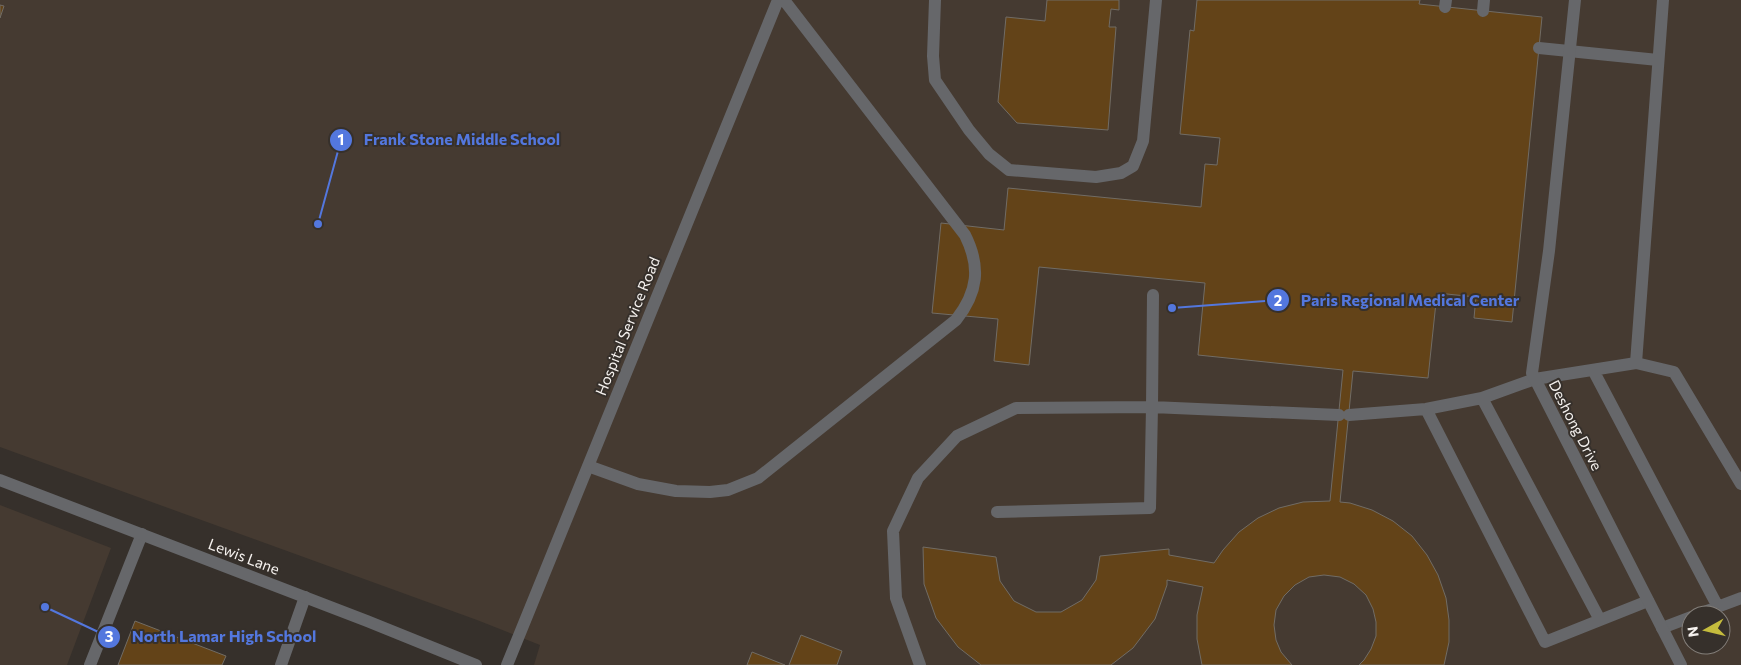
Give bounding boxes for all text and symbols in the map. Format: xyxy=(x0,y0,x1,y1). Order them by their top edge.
callout: Frank Stone Middle School xyxy=(328,124,570,155)
text: Frank Stone Middle School xyxy=(364,129,560,148)
text: 1 xyxy=(338,130,344,148)
street label: Hospital Service Road xyxy=(591,254,663,398)
callout: Paris Regional Medical Center xyxy=(1266,285,1529,316)
text: Paris Regional Medical Center xyxy=(1301,290,1520,309)
text: 2 xyxy=(1274,291,1282,309)
street label: Deshong Drive xyxy=(1545,377,1607,473)
street label: Lewis Lane xyxy=(206,534,282,578)
north arrow xyxy=(1681,605,1731,655)
callout: North Lamar High School xyxy=(97,621,326,652)
text: N xyxy=(1683,625,1702,638)
text: North Lamar High School xyxy=(132,626,316,645)
text: 3 xyxy=(105,627,114,645)

